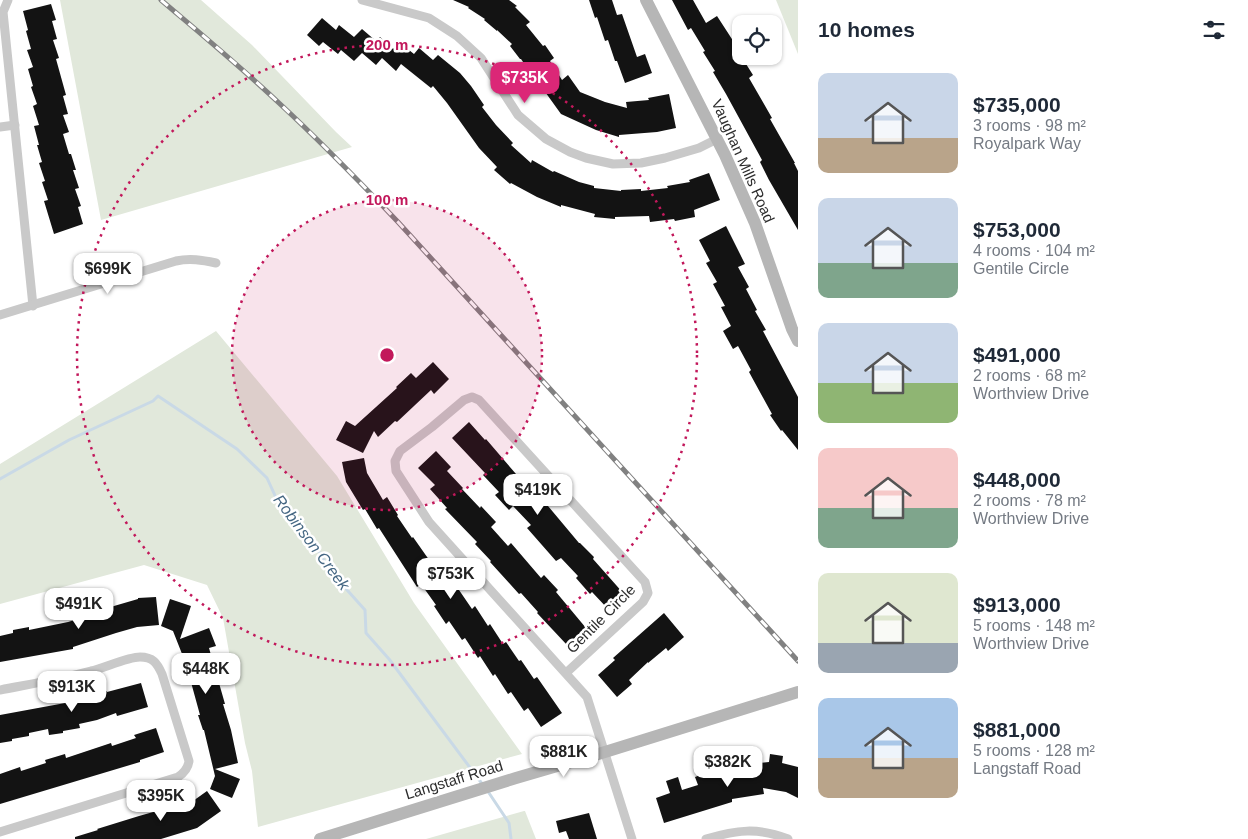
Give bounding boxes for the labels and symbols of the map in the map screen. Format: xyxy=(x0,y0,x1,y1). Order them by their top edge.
text: 200 m xyxy=(366,36,408,53)
pin: $735K xyxy=(490,62,560,104)
street label: Vaughan Mills Road xyxy=(709,97,778,225)
text: 100 m xyxy=(366,191,408,208)
pin: $699K xyxy=(73,252,143,295)
centre of rings xyxy=(378,346,396,364)
pin: $419K xyxy=(503,474,573,516)
water label: Robinson Creek xyxy=(270,491,354,594)
pin: $753K xyxy=(416,558,486,600)
street label: Gentile Circle xyxy=(563,581,638,656)
pin: $491K xyxy=(44,588,114,630)
pin: $448K xyxy=(171,652,241,695)
pin: $913K xyxy=(37,670,107,713)
pin: $881K xyxy=(529,736,599,778)
pin: $382K xyxy=(693,746,763,788)
street label: Langstaff Road xyxy=(403,757,505,802)
pin: $395K xyxy=(126,780,196,822)

